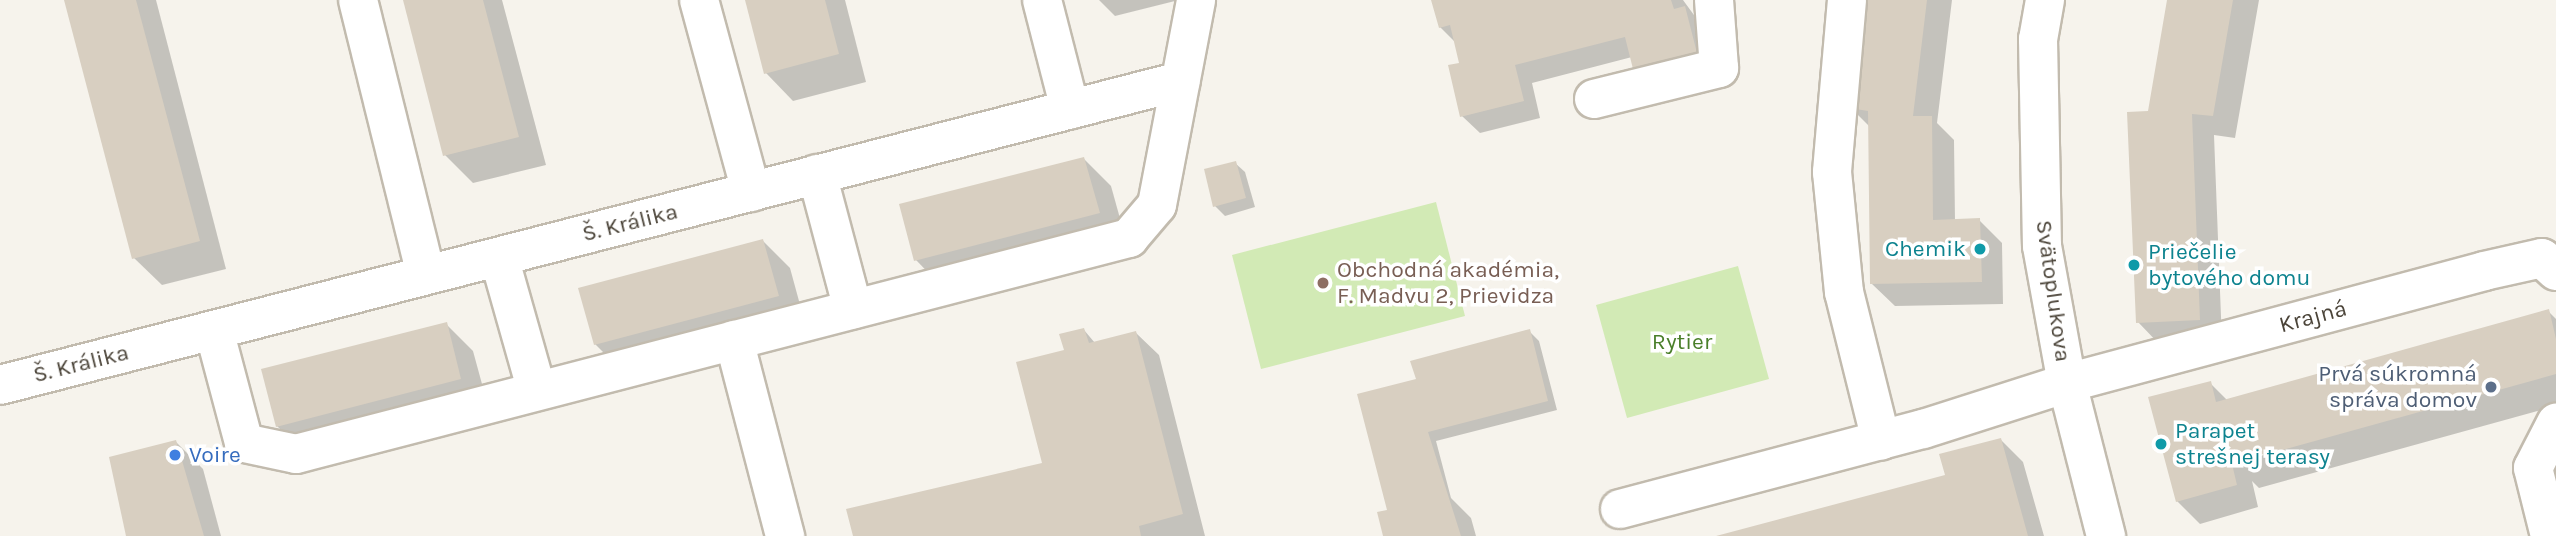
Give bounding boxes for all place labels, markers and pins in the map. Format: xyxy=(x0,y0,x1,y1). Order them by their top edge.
place label: Chemik xyxy=(1885,235,1966,263)
place label: Priečelie bytového domu xyxy=(2148,238,2310,292)
marker: Chemik xyxy=(1972,241,1988,257)
place label: Obchodná akadémia, F. Madvu 2, Prievidza xyxy=(1337,256,1559,310)
marker: Priečelie bytového domu xyxy=(2126,257,2142,273)
marker: Obchodná akadémia, F. Madvu 2, Prievidza xyxy=(1315,275,1331,291)
place label: Prvá súkromná správa domov xyxy=(2318,360,2477,414)
marker: Prvá súkromná správa domov xyxy=(2483,379,2499,395)
place label: Parapet strešnej terasy xyxy=(2175,417,2330,471)
marker: Parapet strešnej terasy xyxy=(2153,436,2169,452)
place label: Voire xyxy=(189,441,241,469)
marker: Voire xyxy=(167,447,183,463)

